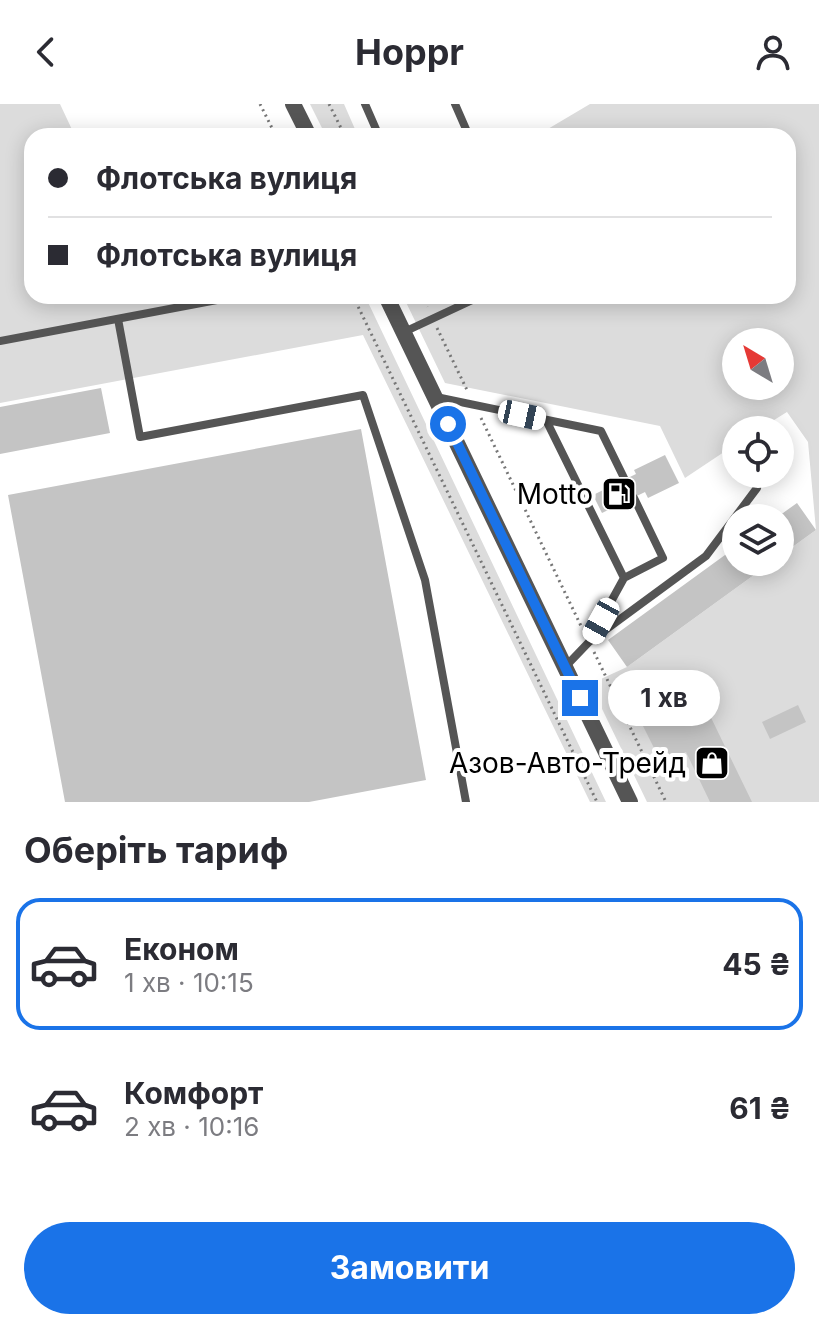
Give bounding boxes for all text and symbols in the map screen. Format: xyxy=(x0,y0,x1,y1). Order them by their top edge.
icon: back xyxy=(24,30,68,74)
text: Hoppr xyxy=(355,30,464,74)
icon: person xyxy=(751,30,795,74)
text: Флотська вулиця xyxy=(96,160,357,196)
text: Флотська вулиця xyxy=(96,237,357,273)
north arrow xyxy=(722,328,794,400)
map controls xyxy=(722,328,794,576)
car xyxy=(496,398,548,432)
route start xyxy=(430,406,466,442)
button: locate xyxy=(722,416,794,488)
fuel station icon: Motto xyxy=(600,475,638,513)
place label: Motto xyxy=(517,477,593,511)
button: layers xyxy=(722,504,794,576)
car xyxy=(579,594,623,648)
callout: 1 хв xyxy=(608,670,720,726)
route end xyxy=(562,680,598,716)
text: 1 хв xyxy=(640,682,688,713)
shop icon: Азов-Авто-Трейд xyxy=(693,744,731,782)
place label: Азов-Авто-Трейд xyxy=(449,746,686,780)
text: Оберіть тариф xyxy=(24,828,288,872)
icon: car xyxy=(28,928,100,1000)
text: Економ xyxy=(124,931,239,967)
text: 45 ₴ xyxy=(722,946,791,982)
text: 1 хв · 10:15 xyxy=(124,967,254,998)
icon: car xyxy=(28,1072,100,1144)
text: Комфорт xyxy=(124,1075,263,1111)
text: 61 ₴ xyxy=(729,1090,791,1126)
text: 2 хв · 10:16 xyxy=(124,1111,259,1142)
button: Замовити xyxy=(24,1222,795,1314)

